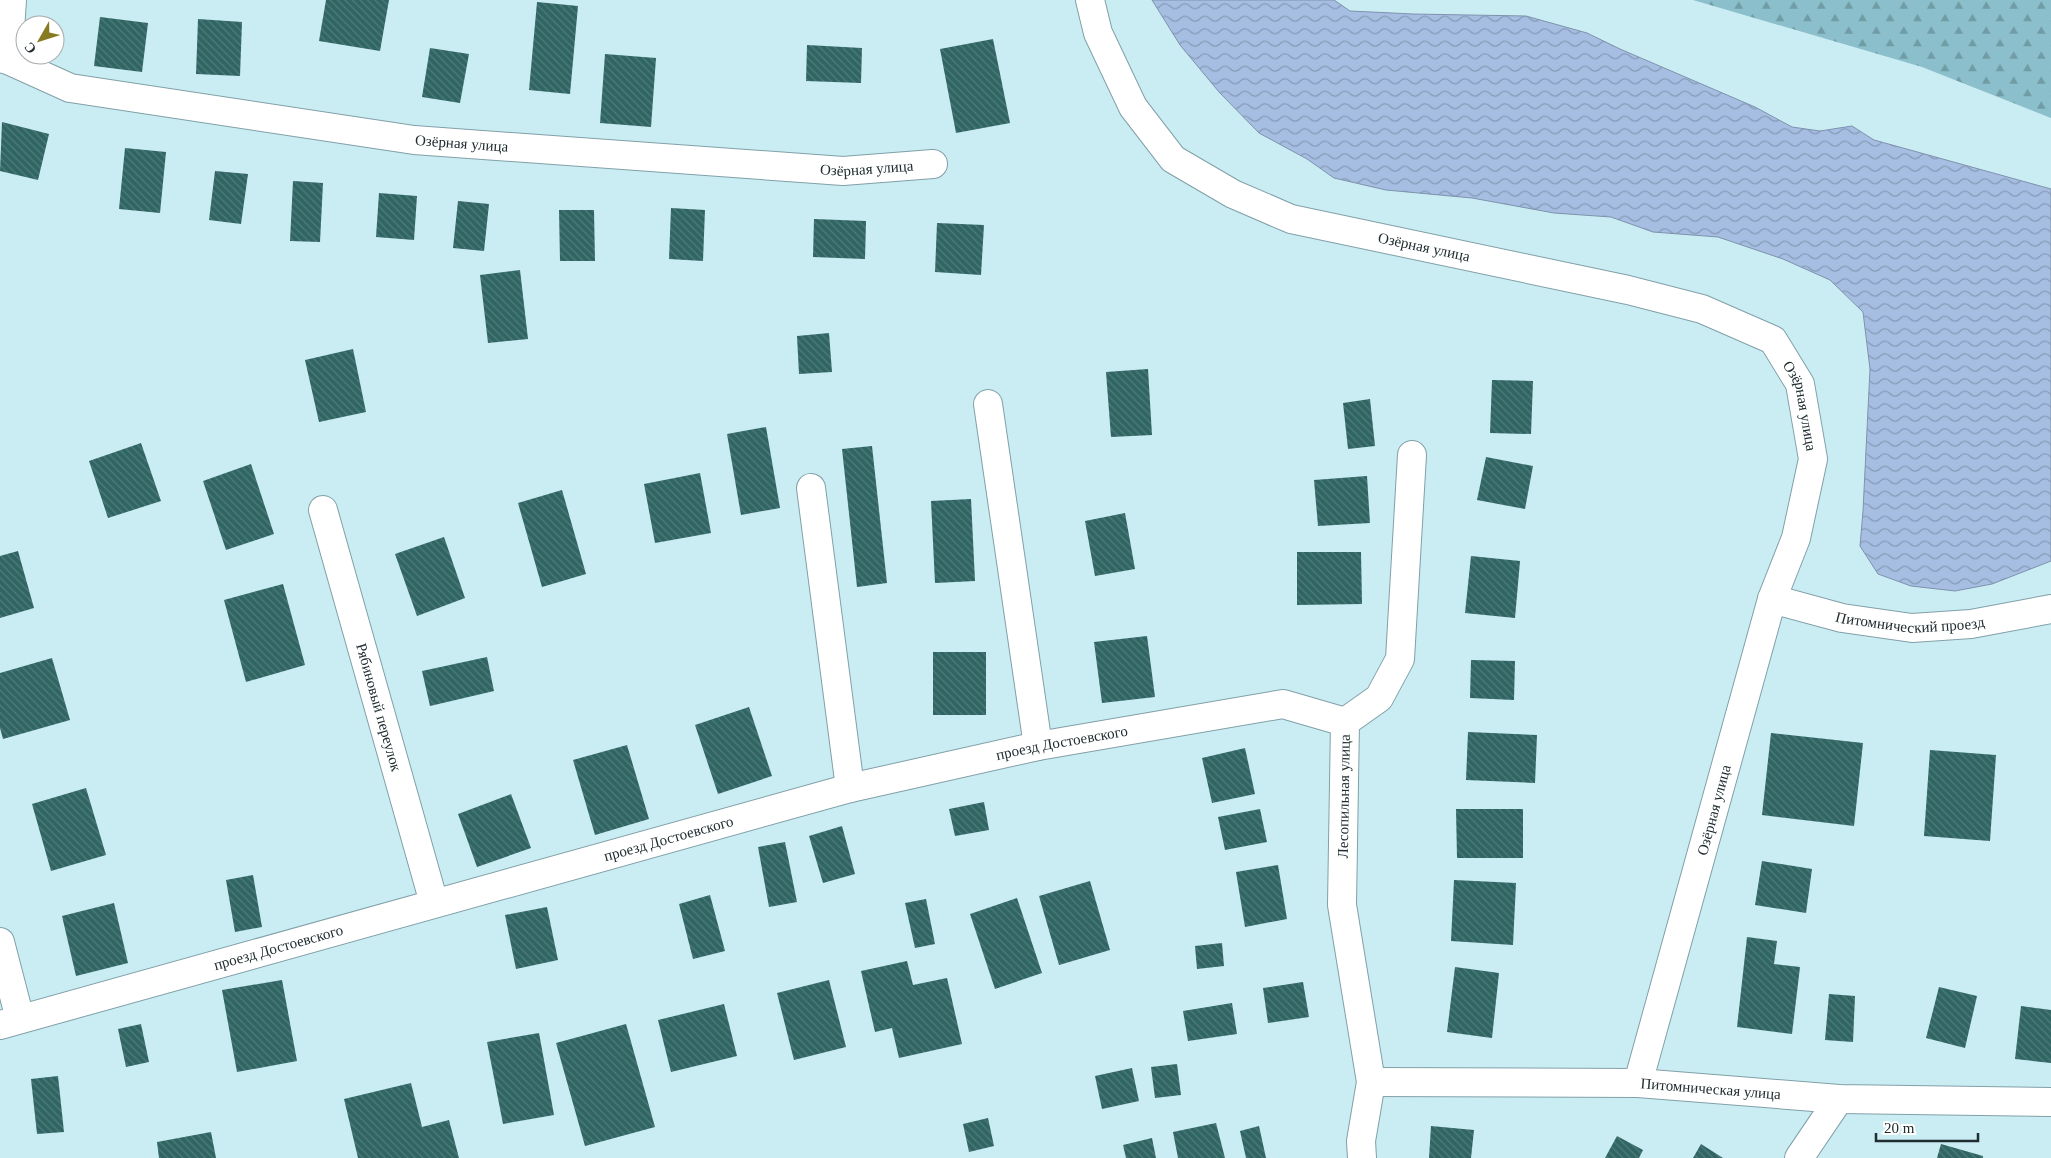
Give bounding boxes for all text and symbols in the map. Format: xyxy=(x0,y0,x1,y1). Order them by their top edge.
north arrow xyxy=(15,15,65,65)
text: С xyxy=(21,39,39,57)
street label: Озёрная улица xyxy=(415,132,509,155)
street label: Озёрная улица xyxy=(819,158,914,179)
street label: Озёрная улица xyxy=(1377,230,1472,265)
street label: Озёрная улица xyxy=(1780,358,1820,452)
street label: Питомнический проезд xyxy=(1834,609,1986,636)
street label: Рябиновый переулок xyxy=(353,641,405,774)
street label: проезд Достоевского xyxy=(994,723,1129,763)
street label: Лесопильная улица xyxy=(1335,734,1353,858)
street label: Озёрная улица xyxy=(1694,763,1734,857)
street label: проезд Достоевского xyxy=(602,813,735,864)
street label: проезд Достоевского xyxy=(212,922,345,973)
street label: Питомническая улица xyxy=(1640,1075,1782,1102)
scale bar xyxy=(1876,1110,1978,1142)
text: 20 m xyxy=(1884,1120,1915,1136)

